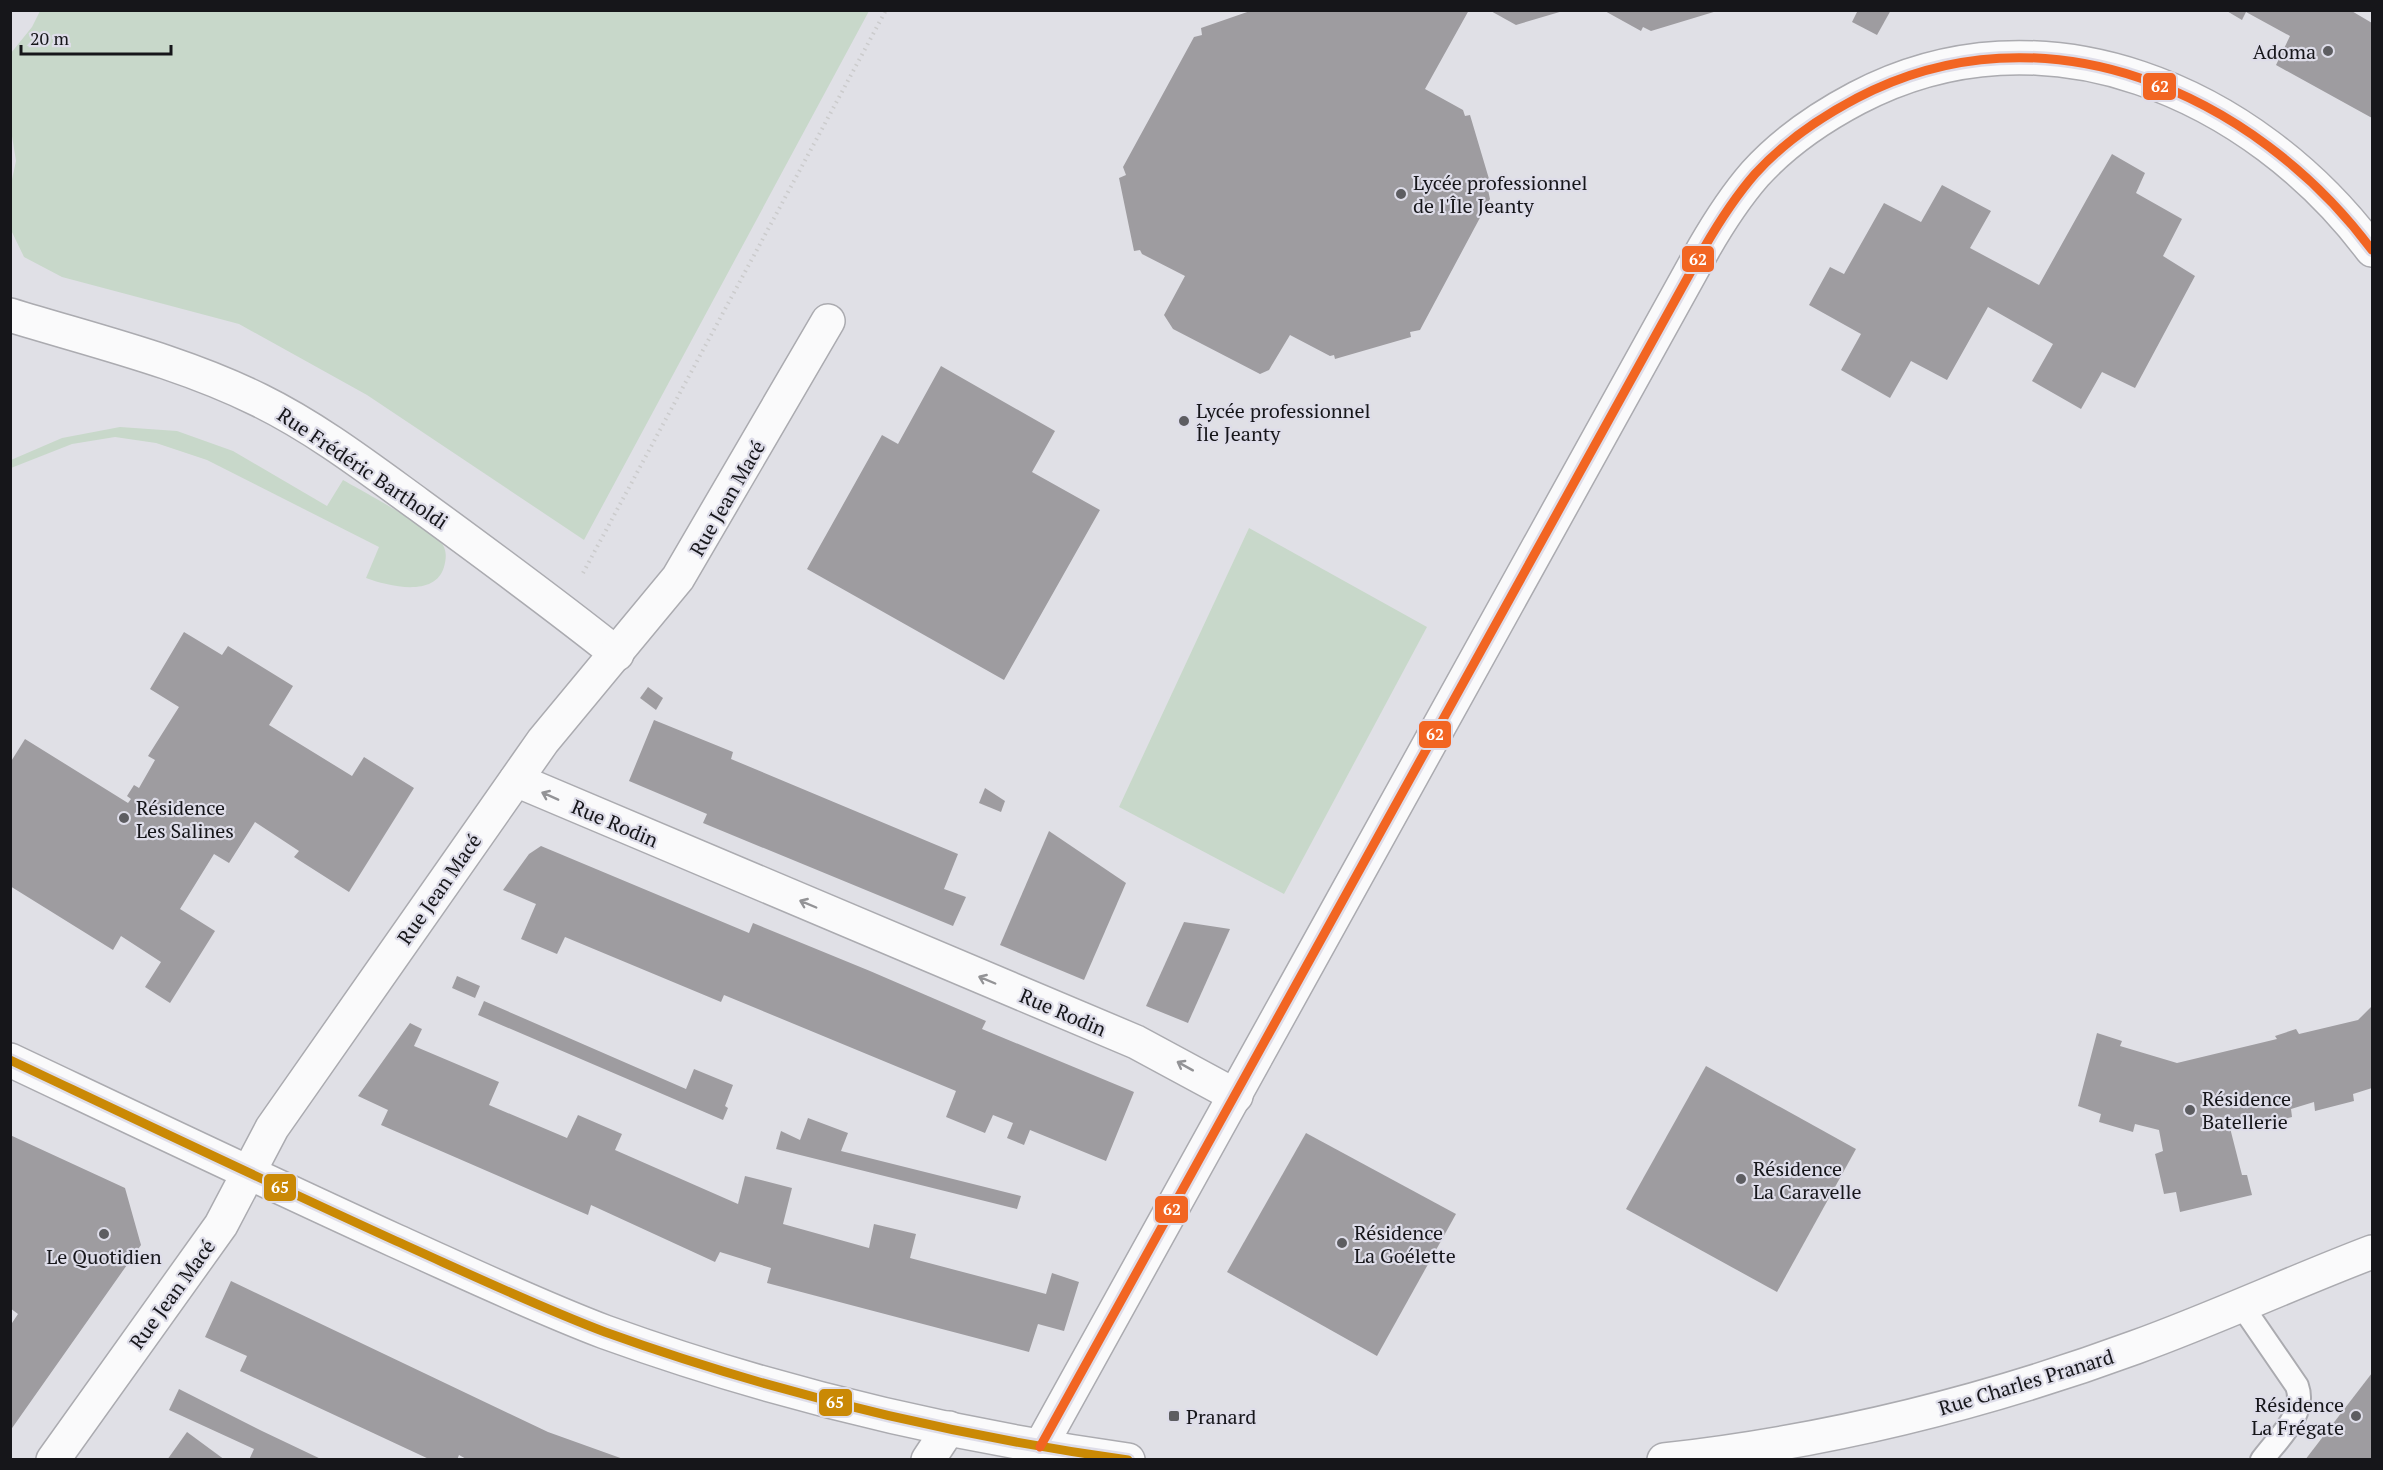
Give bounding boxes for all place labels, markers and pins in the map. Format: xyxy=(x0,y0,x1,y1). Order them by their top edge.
place label: Adoma xyxy=(2253,38,2316,65)
marker: Adoma xyxy=(2321,44,2335,58)
place label: Lycée professionnel de l'Île Jeanty xyxy=(1413,169,1588,219)
marker: Lycée professionnel de l'Île Jeanty xyxy=(1394,187,1408,201)
place label: Lycée professionnel Île Jeanty xyxy=(1196,397,1371,447)
marker: Lycée professionnel Île Jeanty xyxy=(1177,414,1191,428)
place label: Résidence Les Salines xyxy=(136,794,234,844)
marker: Résidence Les Salines xyxy=(117,811,131,825)
place label: Résidence Batellerie xyxy=(2202,1085,2291,1135)
marker: Résidence Batellerie xyxy=(2183,1103,2197,1117)
place label: Résidence La Caravelle xyxy=(1753,1155,1862,1205)
marker: Résidence La Caravelle xyxy=(1734,1172,1748,1186)
place label: Résidence La Goélette xyxy=(1354,1219,1456,1269)
marker: Le Quotidien xyxy=(97,1227,111,1241)
marker: Résidence La Goélette xyxy=(1335,1236,1349,1250)
place label: Le Quotidien xyxy=(46,1243,162,1270)
place label: Résidence La Frégate xyxy=(2251,1391,2344,1441)
place label: Pranard xyxy=(1186,1403,1256,1430)
marker: Pranard xyxy=(1167,1409,1181,1423)
marker: Résidence La Frégate xyxy=(2349,1409,2363,1423)

